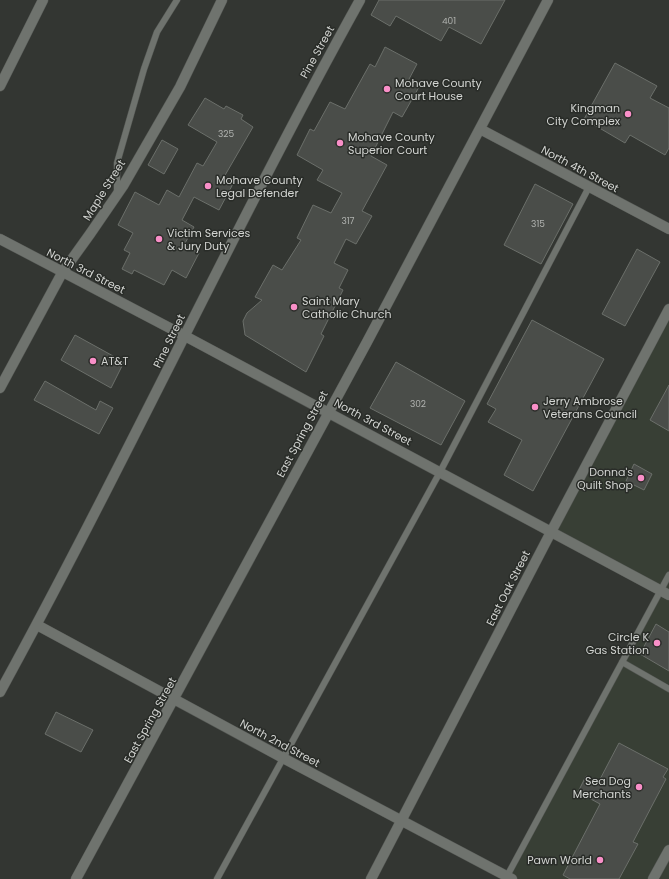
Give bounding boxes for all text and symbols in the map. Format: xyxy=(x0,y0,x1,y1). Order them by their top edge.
house number: 401 xyxy=(442,15,456,27)
street label: Pine Street xyxy=(296,23,338,81)
place label: Mohave County Court House xyxy=(395,75,483,104)
marker: Mohave County Court House xyxy=(382,84,392,94)
place label: Kingman City Complex xyxy=(547,100,621,129)
marker: Kingman City Complex xyxy=(623,109,633,119)
house number: 325 xyxy=(218,128,234,140)
place label: Mohave County Superior Court xyxy=(348,129,436,158)
marker: Mohave County Superior Court xyxy=(335,138,345,148)
street label: North 4th Street xyxy=(538,142,622,196)
street label: Maple Street xyxy=(79,156,129,224)
place label: Mohave County Legal Defender xyxy=(216,172,304,201)
marker: Mohave County Legal Defender xyxy=(203,181,213,191)
house number: 317 xyxy=(341,215,355,227)
house number: 315 xyxy=(531,218,545,230)
place label: Victim Services & Jury Duty xyxy=(167,225,251,254)
marker: Victim Services & Jury Duty xyxy=(154,234,164,244)
street label: North 3rd Street xyxy=(44,244,128,298)
place label: Saint Mary Catholic Church xyxy=(302,293,391,322)
marker: Saint Mary Catholic Church xyxy=(289,302,299,312)
street label: Pine Street xyxy=(149,311,189,371)
place label: AT&T xyxy=(101,353,128,369)
marker: AT&T xyxy=(88,356,98,366)
street label: East Spring Street xyxy=(272,388,332,480)
place label: Jerry Ambrose Veterans Council xyxy=(543,393,637,422)
street label: North 3rd Street xyxy=(331,395,415,449)
house number: 302 xyxy=(410,398,426,410)
marker: Jerry Ambrose Veterans Council xyxy=(530,402,540,412)
place label: Donna's Quilt Shop xyxy=(577,464,633,493)
marker: Donna's Quilt Shop xyxy=(636,473,646,483)
street label: East Oak Street xyxy=(482,548,534,628)
place label: Circle K Gas Station xyxy=(586,629,649,658)
marker: Circle K Gas Station xyxy=(652,638,662,648)
street label: East Spring Street xyxy=(120,674,180,766)
street label: North 2nd Street xyxy=(237,715,323,771)
place label: Sea Dog Merchants xyxy=(573,773,631,802)
marker: Sea Dog Merchants xyxy=(634,782,644,792)
place label: Pawn World xyxy=(527,852,592,868)
marker: Pawn World xyxy=(595,855,605,865)

